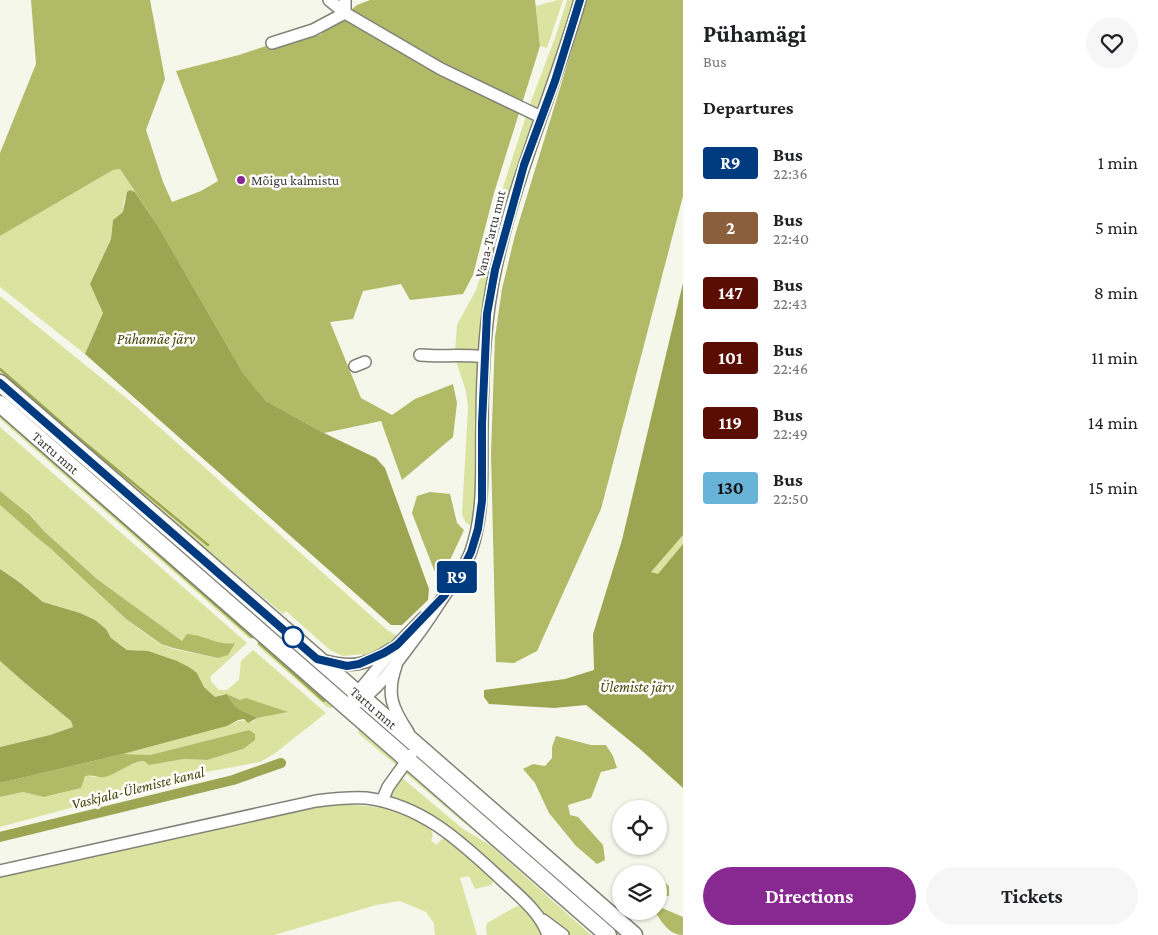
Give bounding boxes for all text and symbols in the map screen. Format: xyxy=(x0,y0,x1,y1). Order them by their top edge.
button: heart xyxy=(1086,17,1138,69)
text: Pühamägi xyxy=(703,20,807,47)
text: Bus xyxy=(703,53,727,70)
text: Departures xyxy=(703,97,794,118)
text: Bus xyxy=(773,144,803,165)
text: 1 min xyxy=(1098,152,1138,173)
text: R9 xyxy=(720,153,741,173)
text: 22:36 xyxy=(773,165,808,182)
place label: Mõigu kalmistu xyxy=(251,172,340,188)
marker: Mõigu kalmistu xyxy=(235,174,247,186)
street label: Vana-Tartu mnt xyxy=(471,188,509,279)
text: Bus xyxy=(773,209,803,230)
text: 5 min xyxy=(1095,217,1138,238)
text: 2 xyxy=(726,218,735,238)
text: 22:40 xyxy=(773,230,809,247)
text: Bus xyxy=(773,274,803,295)
text: 8 min xyxy=(1094,282,1138,303)
text: 147 xyxy=(718,283,743,303)
text: 22:43 xyxy=(773,295,807,312)
water label: Pühamäe järv xyxy=(117,331,195,348)
text: Bus xyxy=(773,339,803,360)
text: 11 min xyxy=(1091,347,1138,368)
text: 101 xyxy=(718,348,743,368)
text: 22:46 xyxy=(773,360,808,377)
text: Bus xyxy=(773,404,803,425)
text: 14 min xyxy=(1088,412,1138,433)
text: 119 xyxy=(719,413,742,433)
text: 22:49 xyxy=(773,425,808,442)
street label: Tartu mnt xyxy=(29,428,83,478)
text: Bus xyxy=(773,469,803,490)
text: 15 min xyxy=(1089,477,1138,498)
text: 130 xyxy=(717,478,744,498)
text: 22:50 xyxy=(773,490,808,507)
line badge: R9 xyxy=(434,561,480,593)
text: R9 xyxy=(447,567,467,587)
unlabelled marker xyxy=(282,626,304,648)
water label: Ülemiste järv xyxy=(600,679,674,696)
street label: Tartu mnt xyxy=(347,683,401,732)
water label: Vaskjala-Ülemiste kanal xyxy=(70,764,207,813)
map controls xyxy=(612,800,667,920)
button: locate xyxy=(612,800,667,855)
button: layers xyxy=(612,865,667,920)
button: Directions xyxy=(703,867,916,925)
button: Tickets xyxy=(926,867,1138,925)

